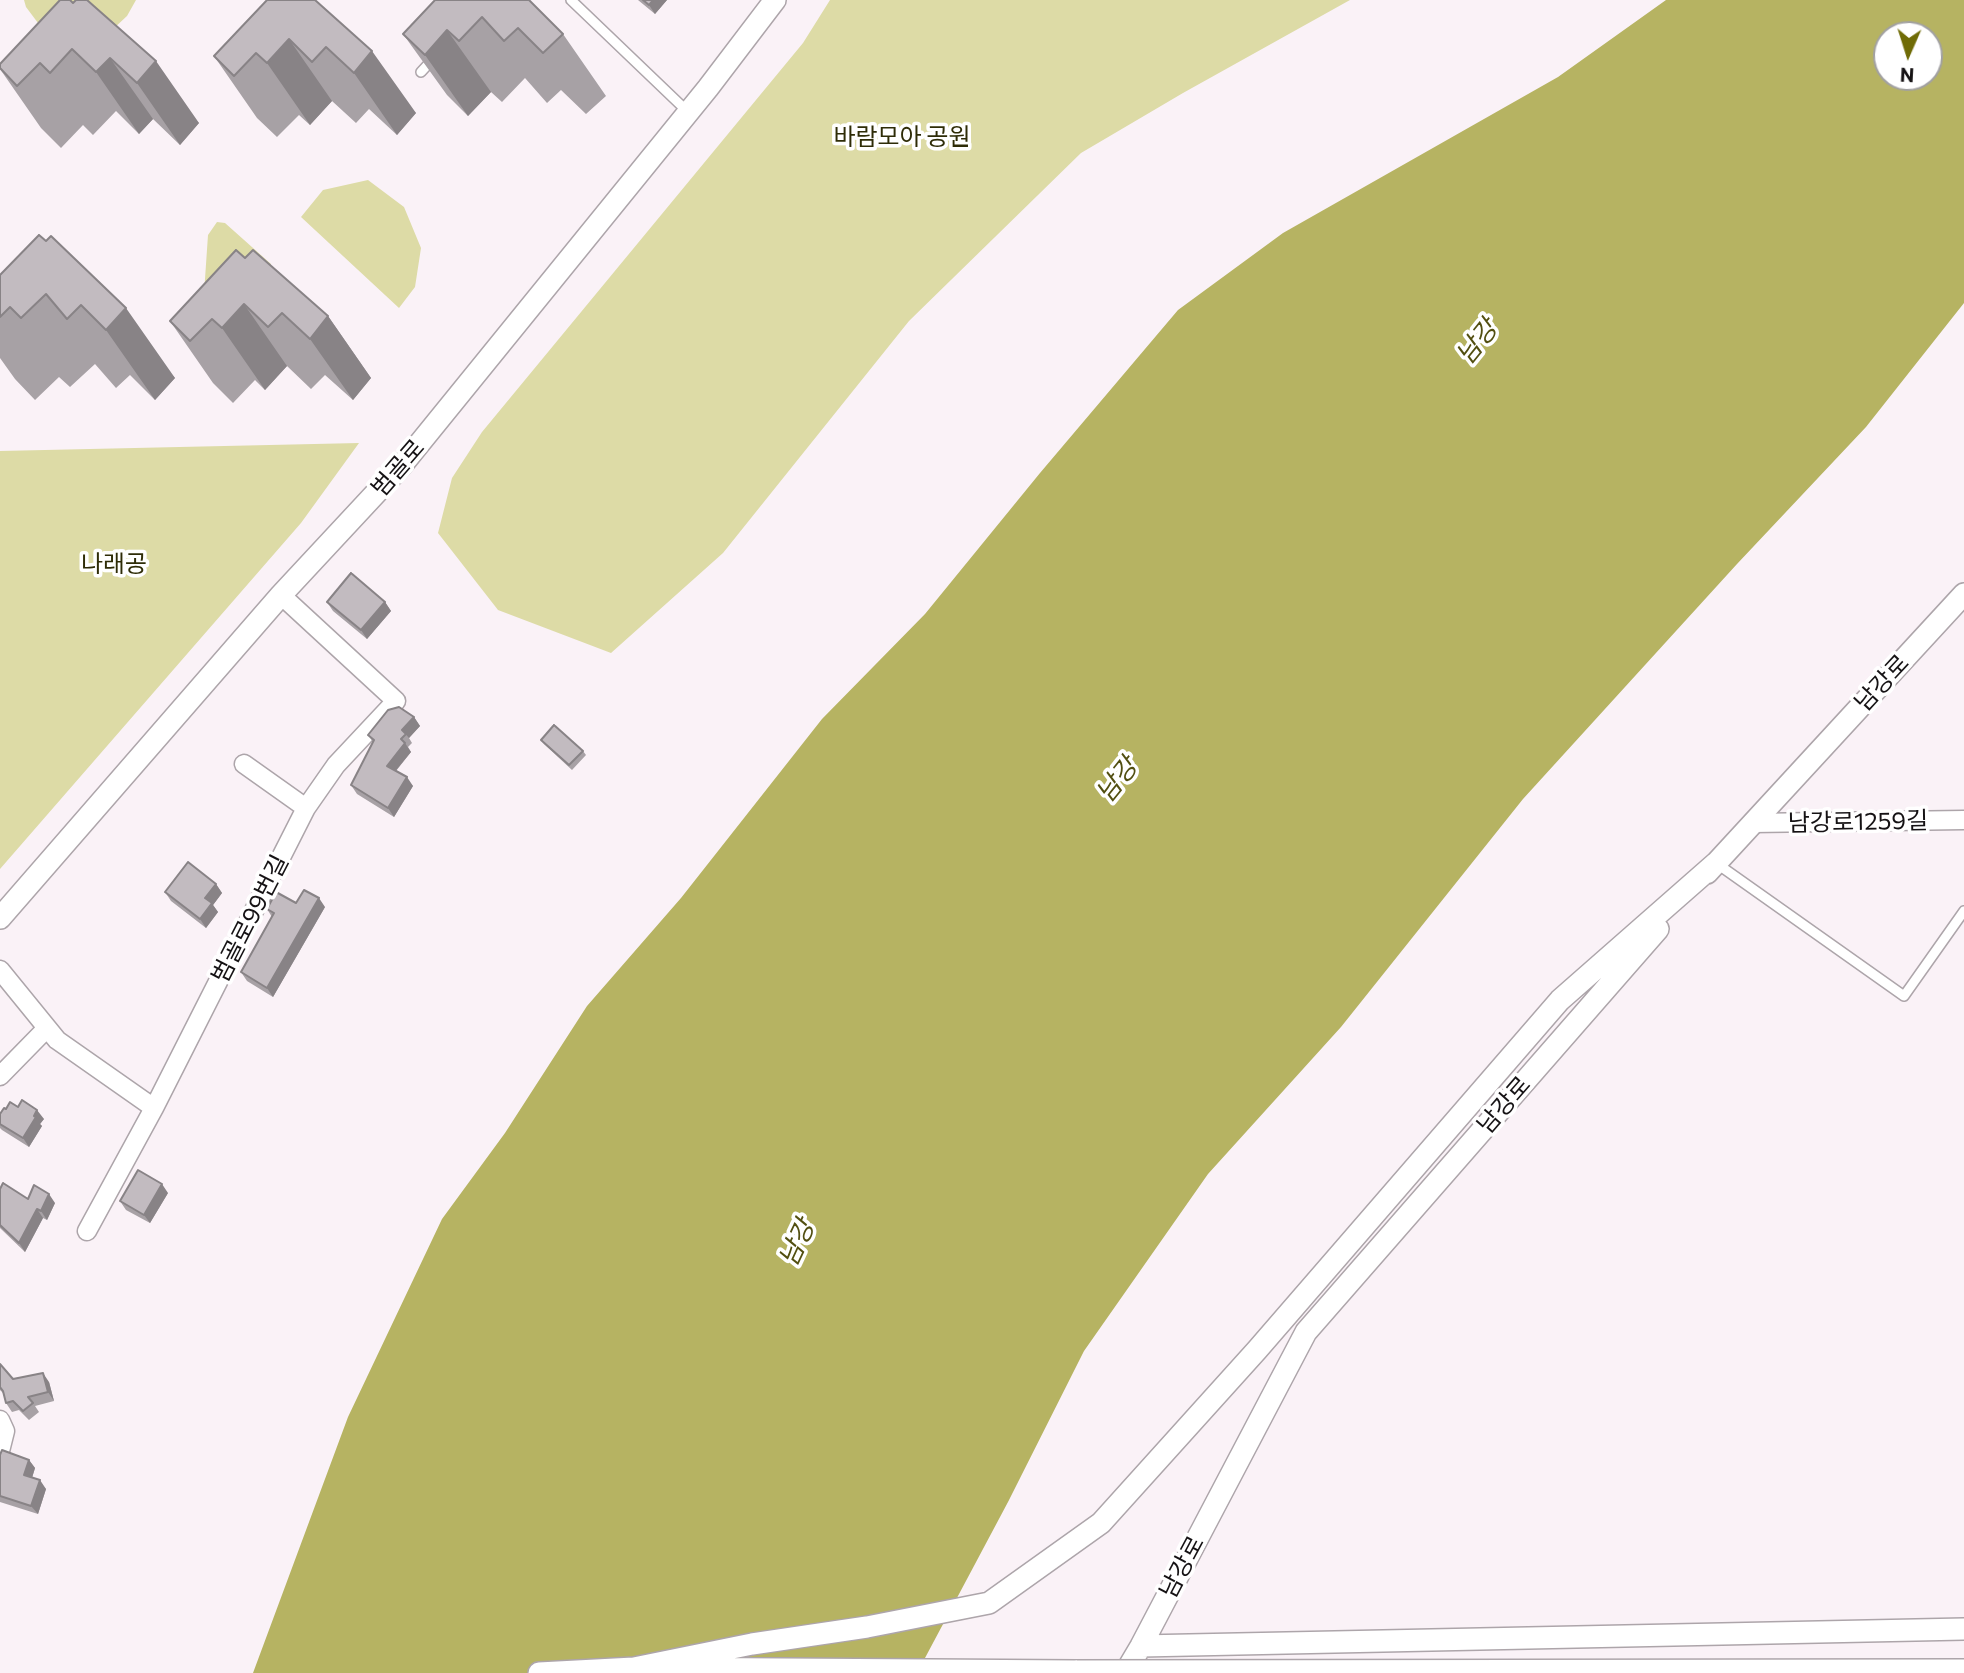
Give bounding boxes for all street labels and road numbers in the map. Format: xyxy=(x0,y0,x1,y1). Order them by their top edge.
street label: 범골로 xyxy=(365,434,431,502)
street label: 남강로 xyxy=(1849,649,1915,717)
street label: 남강로1259길 xyxy=(1788,806,1928,838)
street label: 범골로99번길 xyxy=(205,850,295,988)
street label: 남강로 xyxy=(1471,1071,1537,1139)
street label: 남강로 xyxy=(1154,1531,1210,1603)

